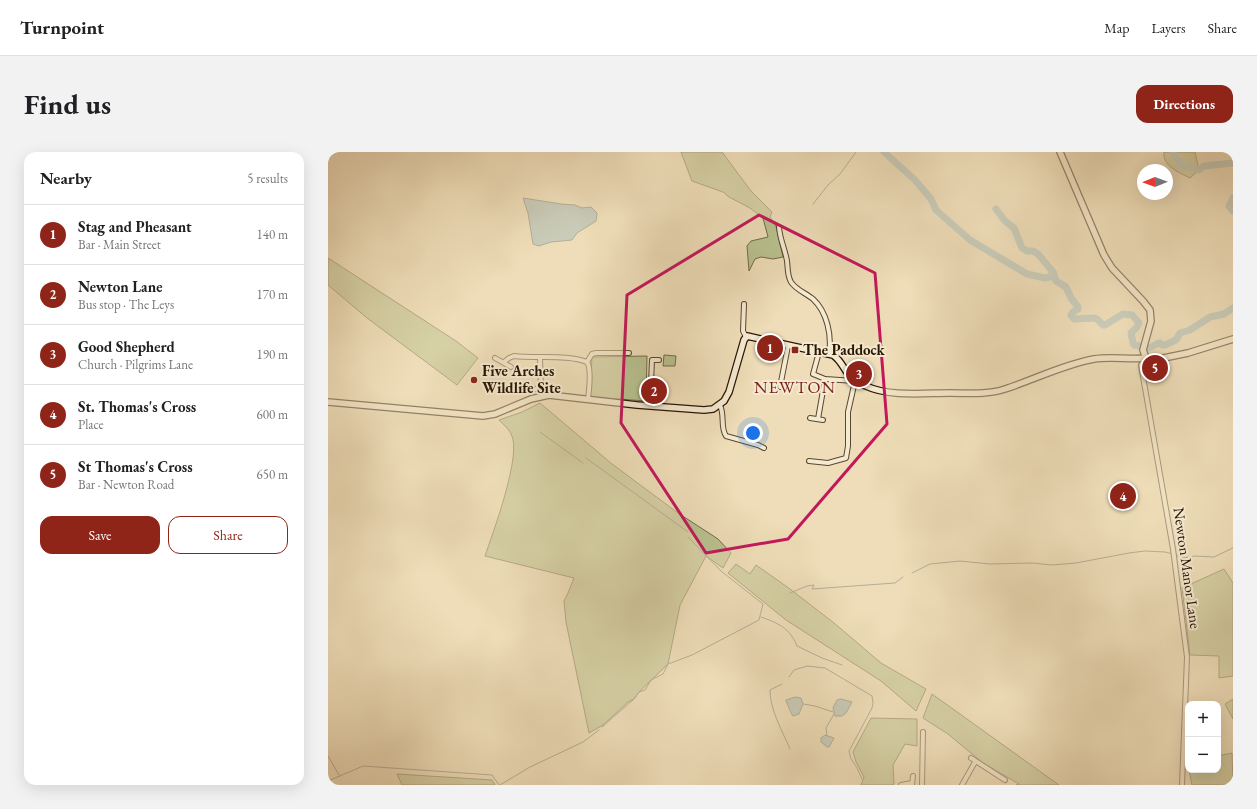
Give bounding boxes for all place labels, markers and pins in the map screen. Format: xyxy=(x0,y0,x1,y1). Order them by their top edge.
pin: 1 xyxy=(757,333,783,363)
place label: The Paddock xyxy=(803,340,886,359)
marker: The Paddock xyxy=(790,345,800,355)
pin: 5 xyxy=(1142,353,1168,383)
pin: 3 xyxy=(846,359,872,389)
place label: Five Arches Wildlife Site xyxy=(482,361,561,397)
marker: Five Arches Wildlife Site xyxy=(469,375,479,385)
pin: 2 xyxy=(641,376,667,406)
pin: 4 xyxy=(1110,481,1136,511)

